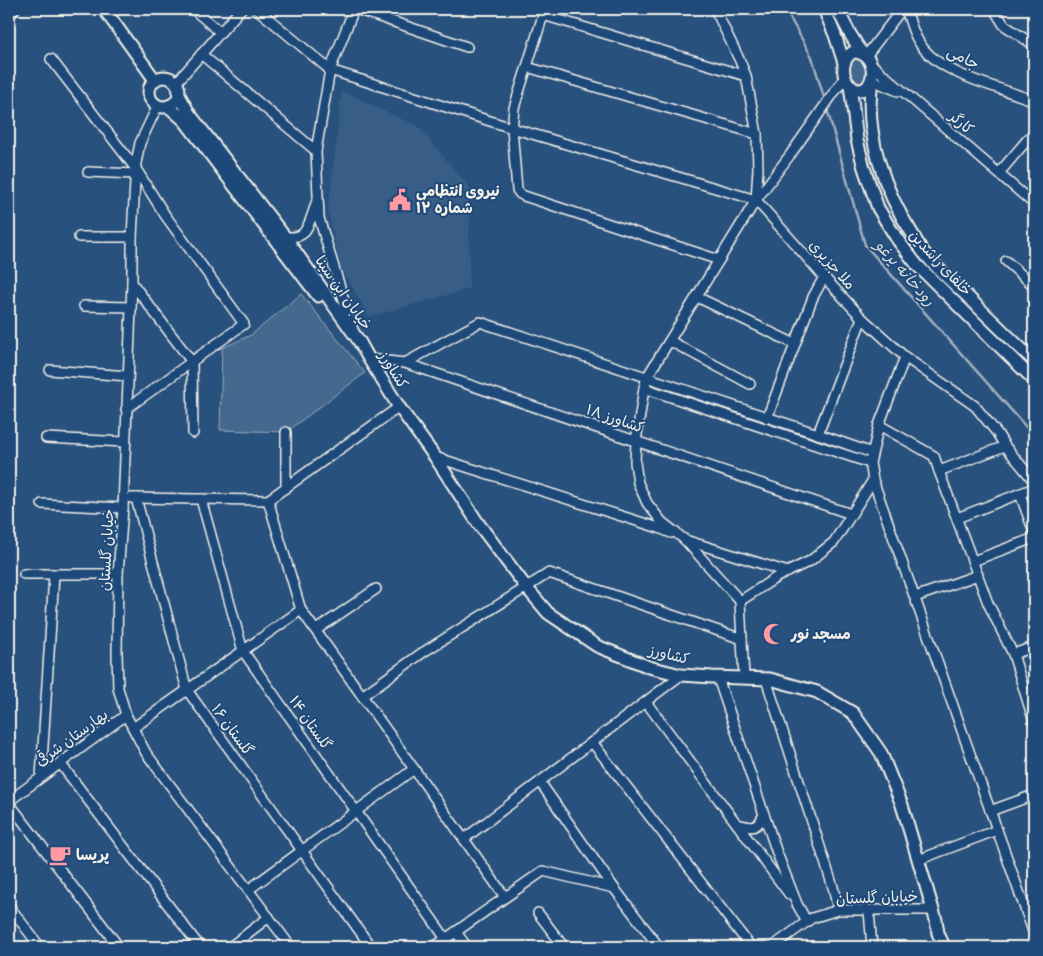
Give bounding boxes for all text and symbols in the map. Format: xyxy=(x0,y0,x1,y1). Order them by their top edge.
street label: جامی xyxy=(944,42,982,74)
street label: کارگر xyxy=(943,106,977,139)
place label: نیروی انتظامی شماره ۱۲ xyxy=(416,182,500,218)
public building icon: نیروی انتظامی شماره ۱۲ xyxy=(387,187,413,213)
street label: خلفای راشدین xyxy=(904,226,976,300)
water label: رودخانه یرغو xyxy=(869,234,939,310)
street label: ملا جزیری xyxy=(805,236,859,294)
street label: خیابان ابن سینا xyxy=(310,252,376,334)
street label: کشاورز xyxy=(373,347,412,393)
street label: کشاورز ۱۸ xyxy=(583,400,647,438)
street label: خیابان گلستان xyxy=(95,508,119,592)
mosque icon: مسجد نور xyxy=(761,621,787,647)
place label: مسجد نور xyxy=(790,625,851,644)
street label: کشاورز xyxy=(646,641,691,669)
street label: گلستان ۱۴ xyxy=(284,692,336,754)
street label: گلستان ۱۶ xyxy=(207,700,257,760)
street label: بهارستان شرقی xyxy=(31,704,112,771)
cafe icon: پریسا xyxy=(47,842,73,868)
place label: پریسا xyxy=(76,846,110,865)
street label: خیابان گلستان xyxy=(836,887,918,909)

